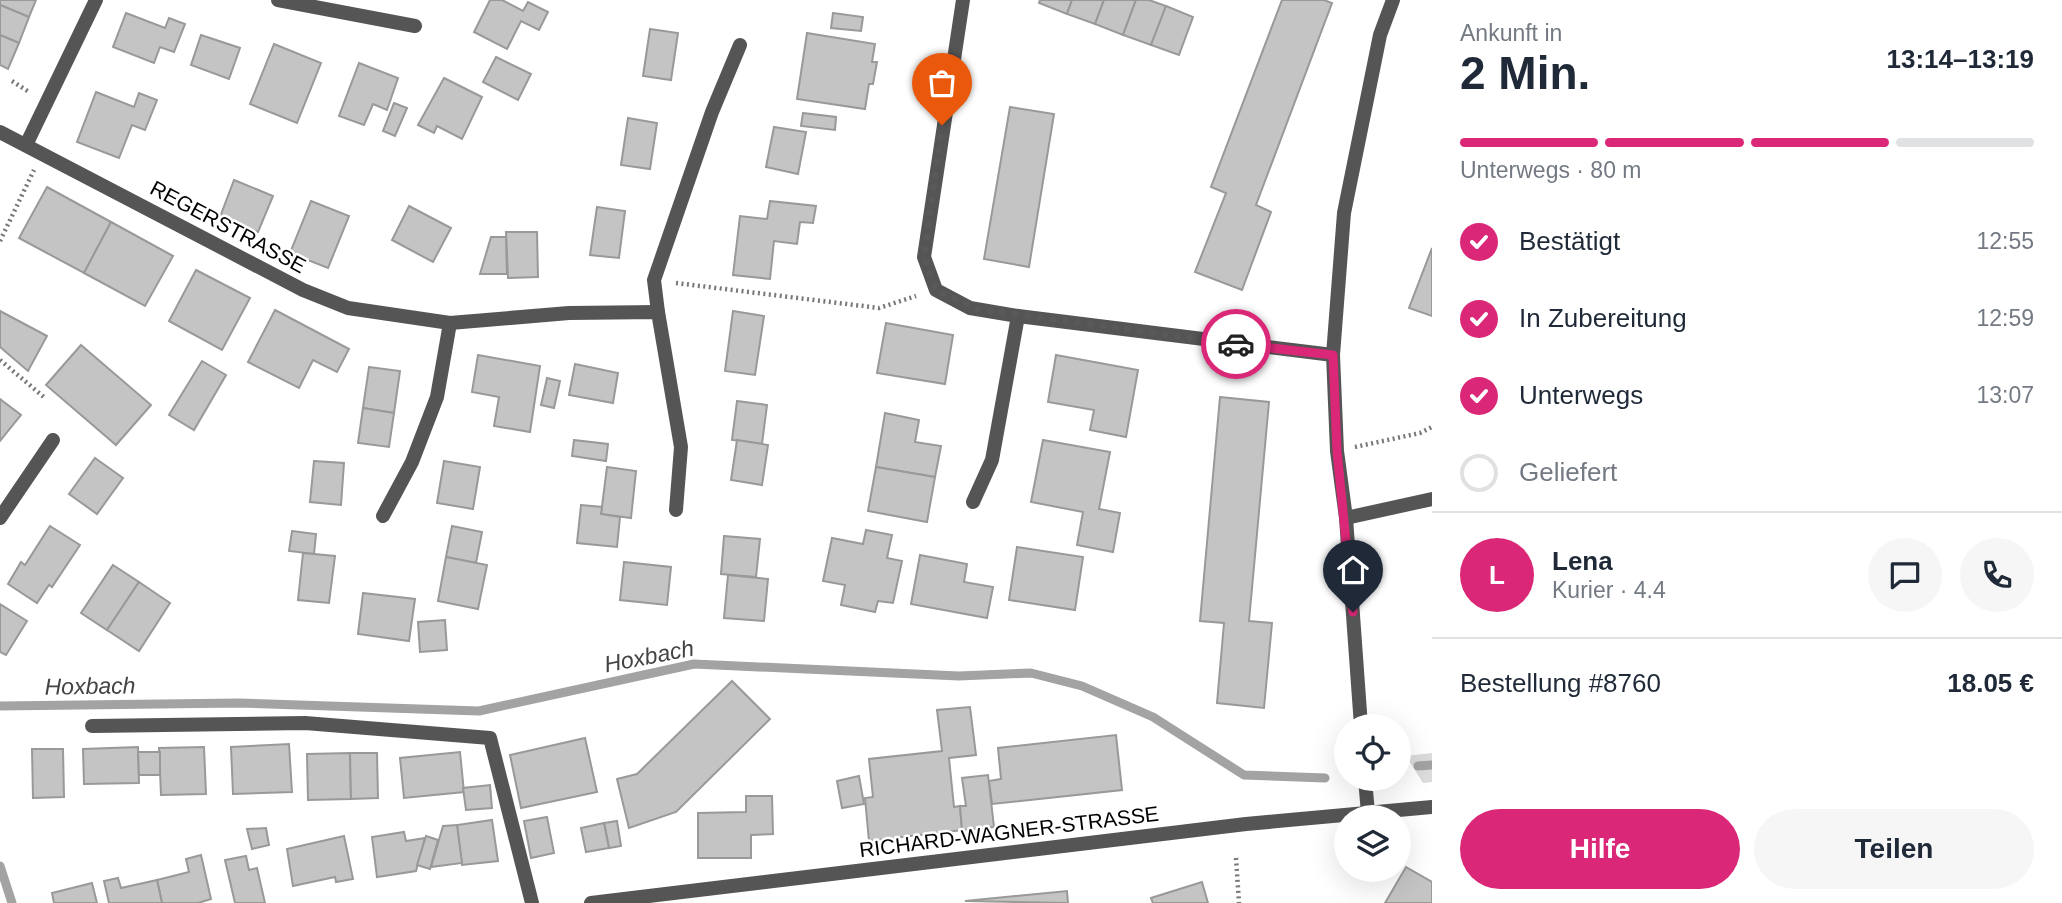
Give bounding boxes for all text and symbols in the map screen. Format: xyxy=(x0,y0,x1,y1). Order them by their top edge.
text: Ankunft in xyxy=(1460,20,1562,46)
text: 13:14–13:19 xyxy=(1887,44,2034,74)
text: 2 Min. xyxy=(1460,47,1590,99)
pin xyxy=(912,53,972,125)
icon: bag xyxy=(923,64,961,102)
text: Unterwegs · 80 m xyxy=(1460,157,1642,183)
street label: REGERSTRASSE xyxy=(147,176,310,277)
icon: check xyxy=(1460,223,1498,261)
text: Bestätigt xyxy=(1519,226,1620,256)
text: 12:55 xyxy=(1976,228,2034,254)
icon: check xyxy=(1460,300,1498,338)
text: In Zubereitung xyxy=(1519,303,1687,333)
text: 12:59 xyxy=(1976,305,2034,331)
courier xyxy=(1201,309,1271,379)
icon: car xyxy=(1217,325,1255,363)
icon: check xyxy=(1460,377,1498,415)
text: Unterwegs xyxy=(1519,380,1643,410)
text: 13:07 xyxy=(1976,382,2034,408)
text: Geliefert xyxy=(1519,457,1617,487)
button: chat xyxy=(1868,538,1942,612)
button: phone xyxy=(1960,538,2034,612)
pin xyxy=(1323,540,1383,612)
text: Lena xyxy=(1552,546,1613,576)
icon: home xyxy=(1334,551,1372,589)
text: L xyxy=(1489,560,1505,590)
text: Kurier · 4.4 xyxy=(1552,577,1666,603)
water label: Hoxbach xyxy=(602,635,696,677)
text: Bestellung #8760 xyxy=(1460,668,1661,698)
text: 18.05 € xyxy=(1947,668,2034,698)
water label: Hoxbach xyxy=(44,672,136,700)
map controls xyxy=(1334,714,1411,882)
button: locate xyxy=(1334,714,1411,791)
street label: RICHARD-WAGNER-STRASSE xyxy=(858,802,1160,861)
button: layers xyxy=(1334,805,1411,882)
button: Hilfe xyxy=(1460,809,1740,889)
button: Teilen xyxy=(1754,809,2034,889)

